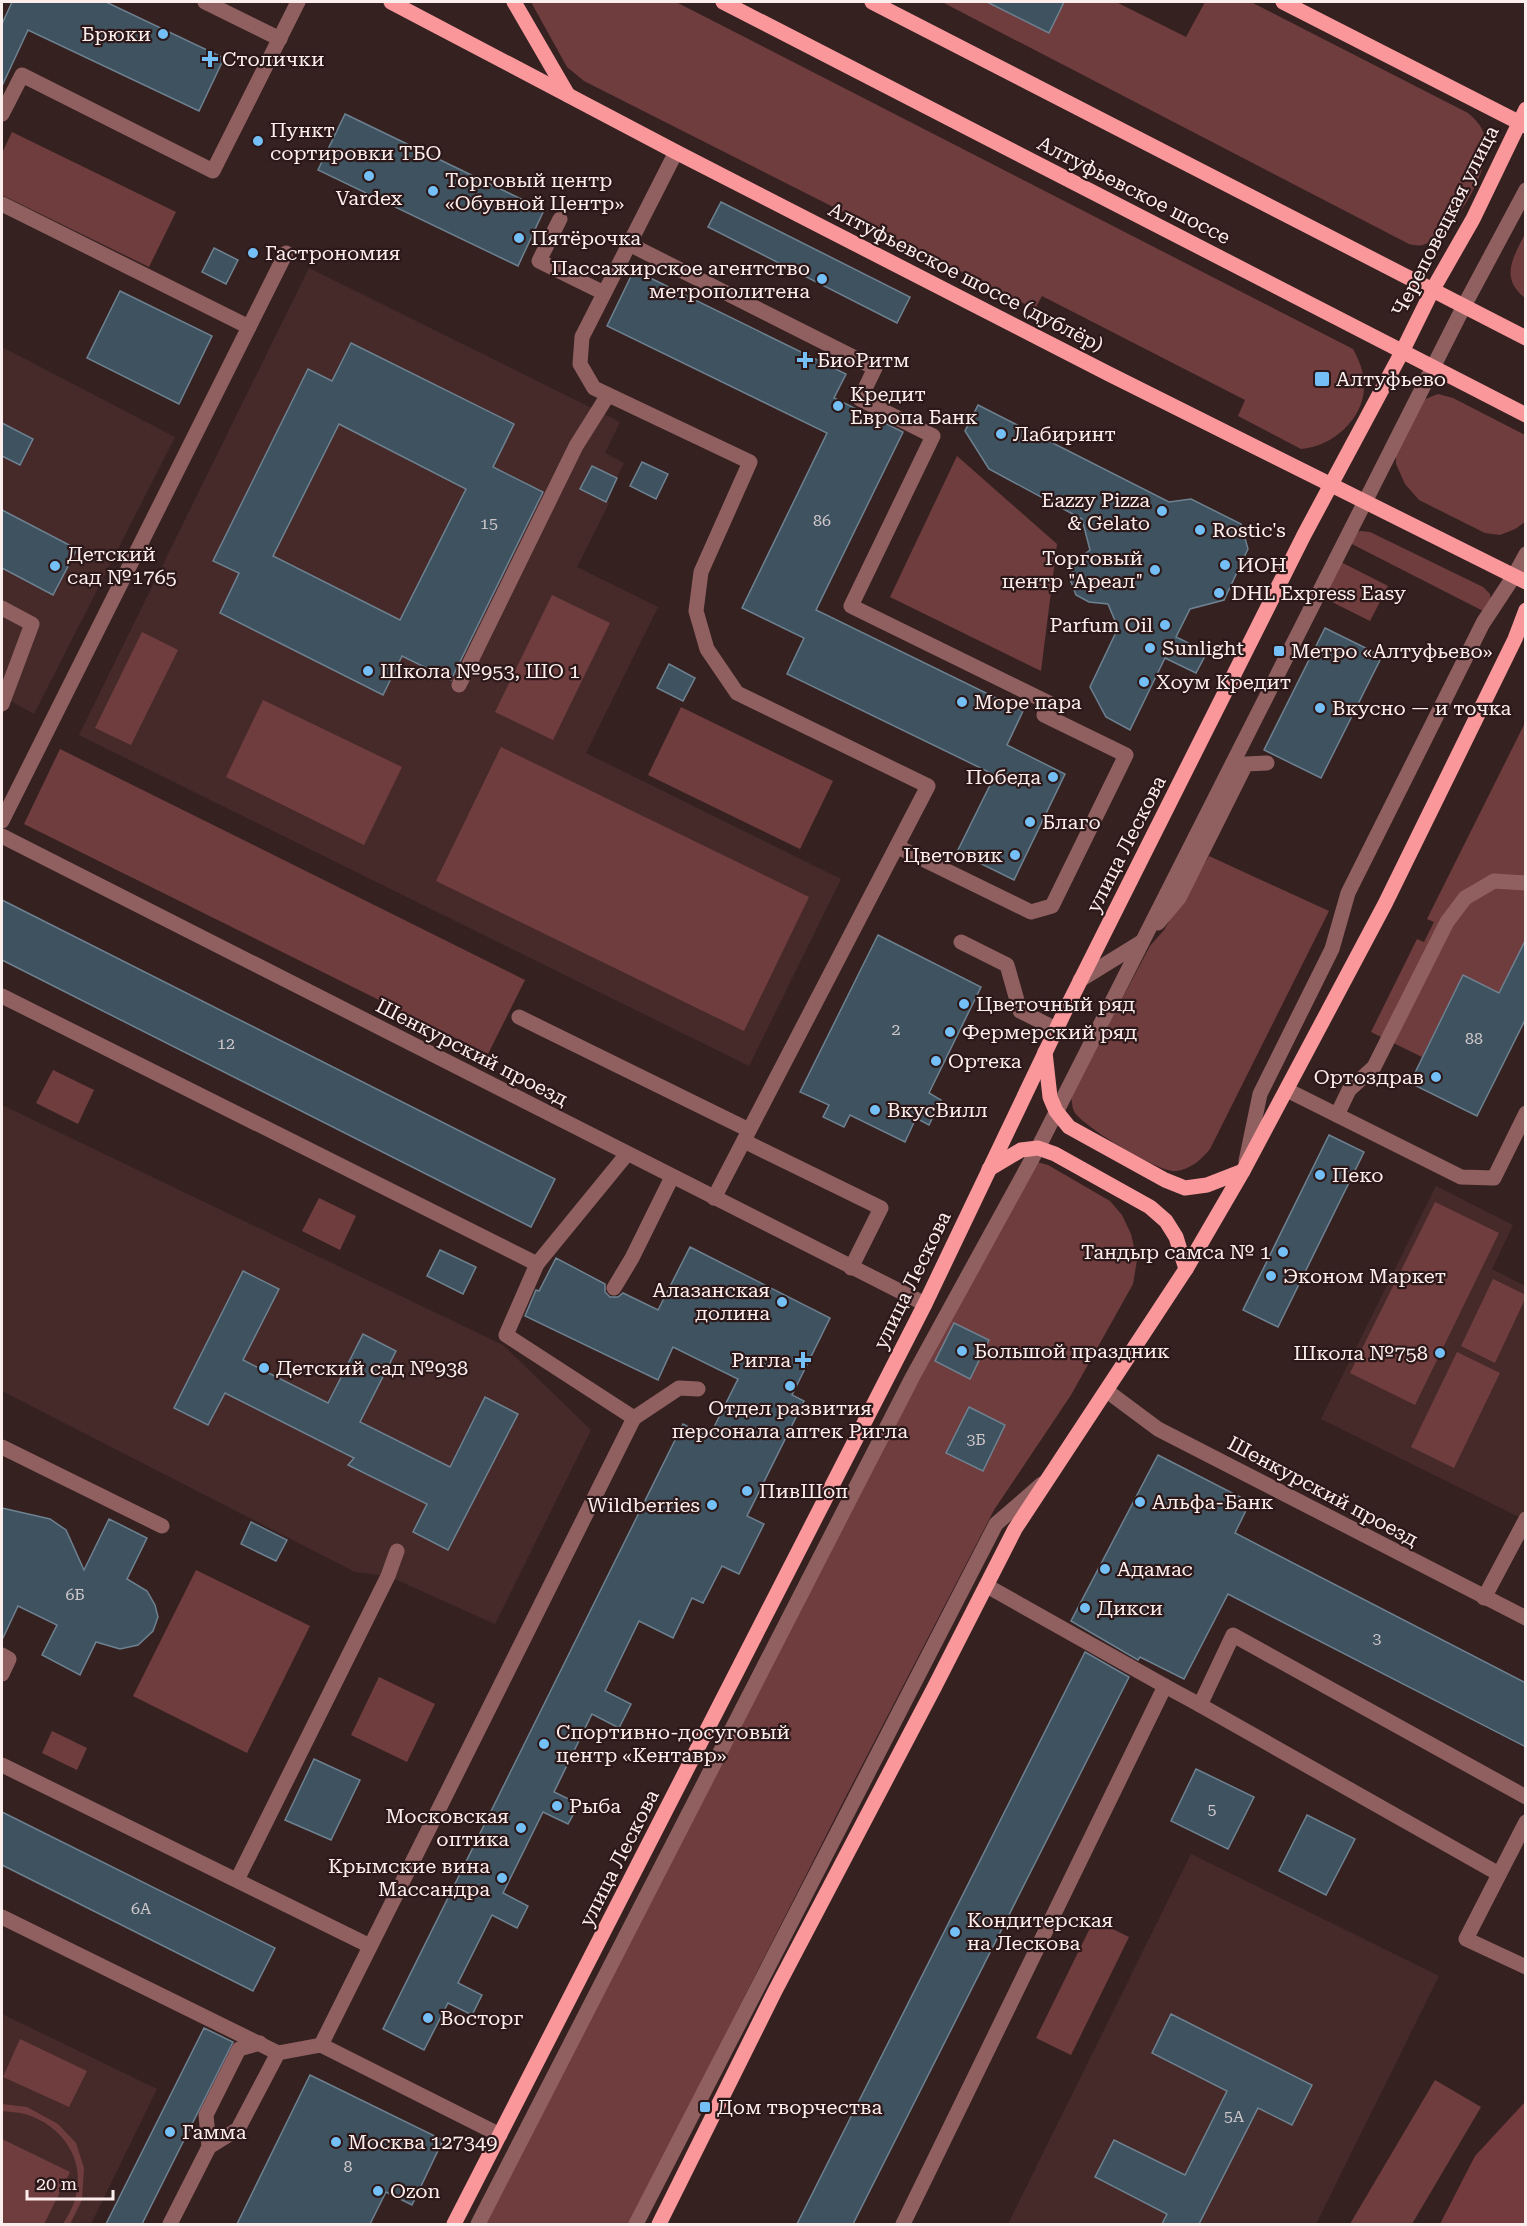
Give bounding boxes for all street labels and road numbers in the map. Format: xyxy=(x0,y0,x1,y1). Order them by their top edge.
street label: Череповецкая улица xyxy=(1386,121,1504,321)
street label: Алтуфьевское шоссе xyxy=(1034,131,1234,249)
street label: Алтуфьевское шоссе (дублёр) xyxy=(825,197,1107,357)
street label: улица Лескова xyxy=(1081,771,1171,916)
street label: Шенкурский проезд xyxy=(372,993,572,1111)
street label: улица Лескова xyxy=(868,1207,956,1353)
street label: Шенкурский проезд xyxy=(1224,1431,1423,1552)
street label: улица Лескова xyxy=(574,1785,664,1930)

